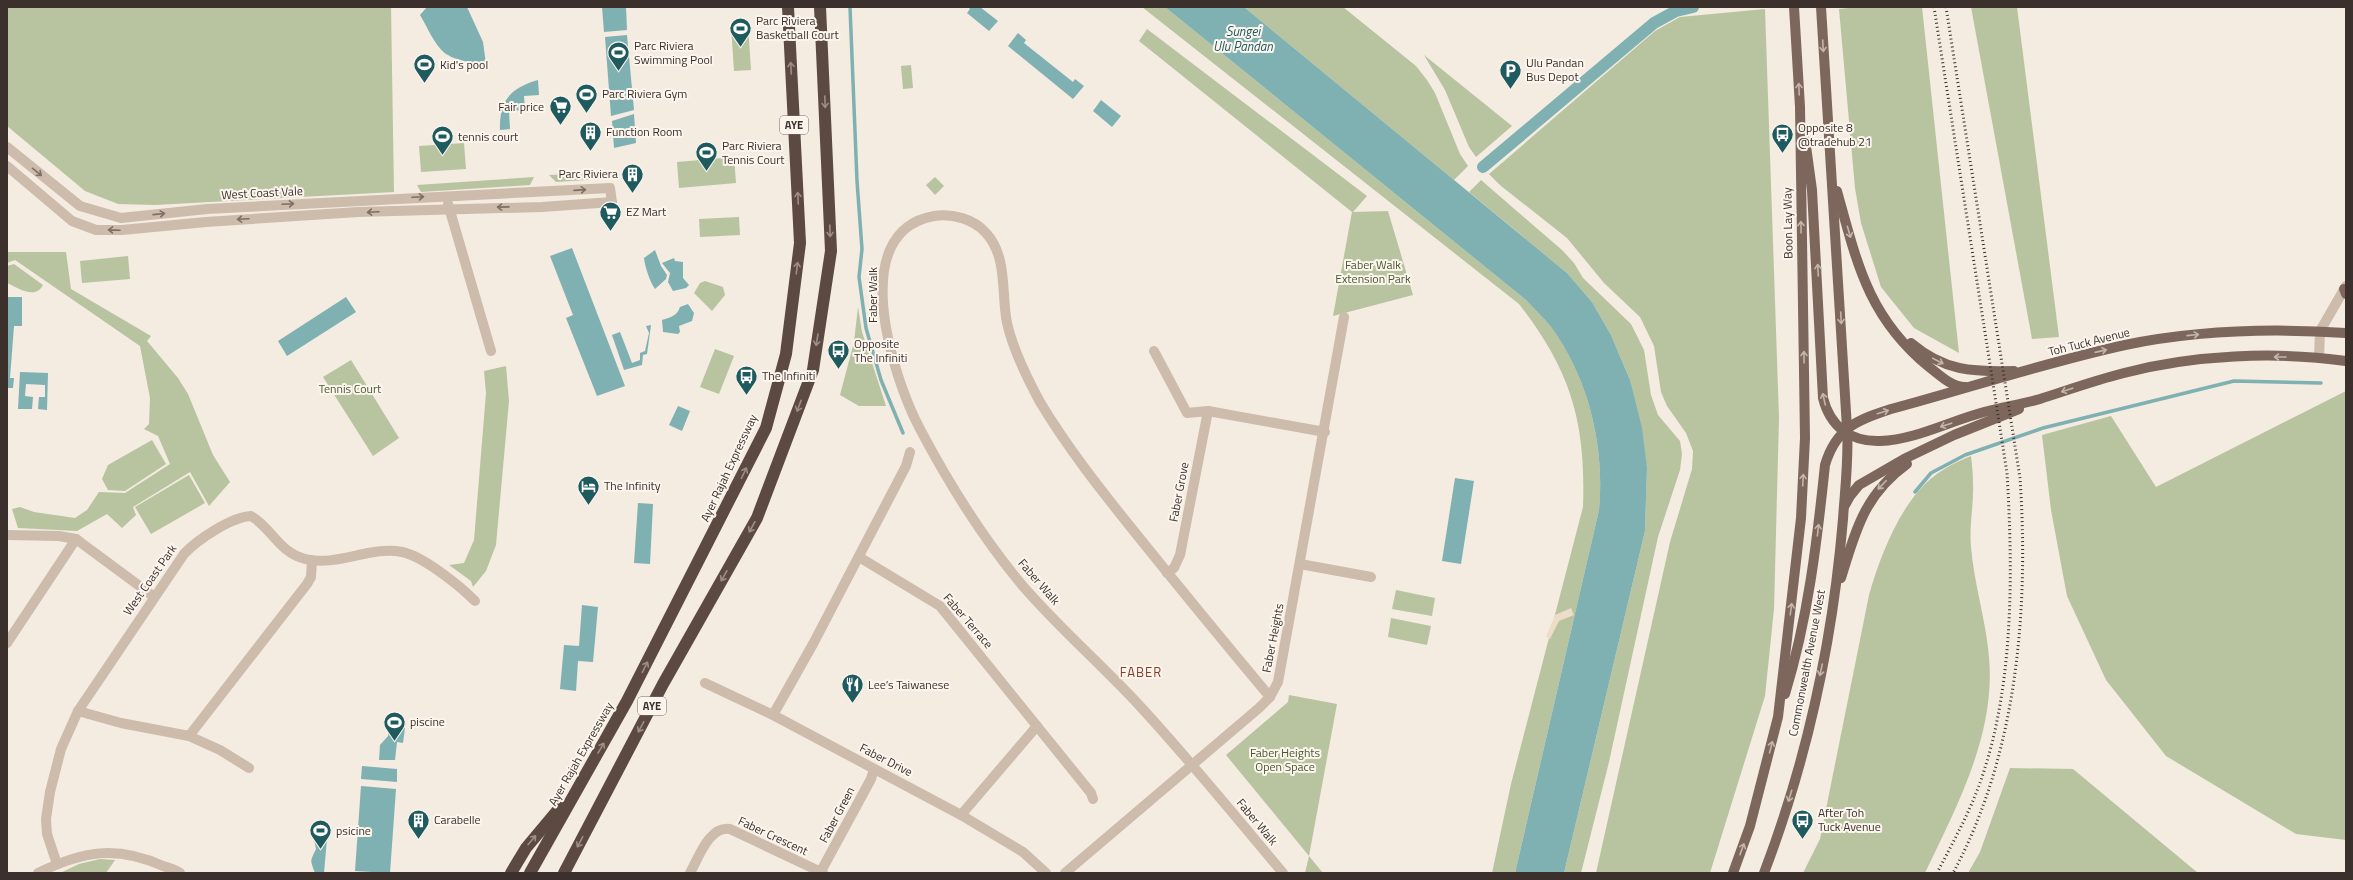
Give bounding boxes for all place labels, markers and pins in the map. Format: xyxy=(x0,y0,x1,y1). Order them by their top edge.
place label: Parc Riviera Basketball Court xyxy=(756,11,840,44)
sports icon: Parc Riviera Basketball Court xyxy=(728,15,754,48)
place label: Parc Riviera Swimming Pool xyxy=(634,36,713,69)
sports icon: Parc Riviera Swimming Pool xyxy=(606,40,632,73)
sports icon: Kid's pool xyxy=(412,52,438,85)
place label: Ulu Pandan Bus Depot xyxy=(1526,53,1584,86)
place label: Kid's pool xyxy=(440,55,488,74)
parking icon: Ulu Pandan Bus Depot xyxy=(1498,57,1524,90)
sports icon: Parc Riviera Gym xyxy=(573,81,599,114)
place label: Parc Riviera Gym xyxy=(602,84,687,103)
supermarket icon: Fair price xyxy=(547,94,573,127)
place label: Fair price xyxy=(498,97,544,116)
place label: Opposite 8 @tradehub 21 xyxy=(1798,118,1872,151)
building icon: Function Room xyxy=(578,119,604,152)
place label: Function Room xyxy=(606,122,682,141)
bus stop icon: Opposite 8 @tradehub 21 xyxy=(1770,122,1796,155)
sports icon: tennis court xyxy=(430,124,456,157)
place label: tennis court xyxy=(458,127,519,146)
place label: Parc Riviera Tennis Court xyxy=(722,136,785,169)
sports icon: Parc Riviera Tennis Court xyxy=(694,140,720,173)
building icon: Parc Riviera xyxy=(620,161,646,194)
place label: Parc Riviera xyxy=(558,164,618,183)
supermarket icon: EZ Mart xyxy=(597,199,623,232)
place label: EZ Mart xyxy=(626,202,667,221)
place label: Opposite The Infiniti xyxy=(854,334,907,367)
bus stop icon: Opposite The Infiniti xyxy=(826,338,852,371)
bus stop icon: The Infiniti xyxy=(734,363,760,396)
place label: The Infiniti xyxy=(762,366,815,385)
hotel icon: The Infinity xyxy=(575,473,601,506)
place label: The Infinity xyxy=(604,476,661,495)
restaurant icon: Lee’s Taiwanese xyxy=(839,672,865,705)
place label: Lee’s Taiwanese xyxy=(868,675,949,694)
sports icon: piscine xyxy=(381,709,407,742)
place label: piscine xyxy=(410,712,445,731)
place label: After Toh Tuck Avenue xyxy=(1818,803,1881,836)
building icon: Carabelle xyxy=(405,807,431,840)
bus stop icon: After Toh Tuck Avenue xyxy=(1789,807,1815,840)
place label: Carabelle xyxy=(434,810,481,829)
sports icon: psicine xyxy=(308,818,334,851)
place label: psicine xyxy=(336,821,371,840)

